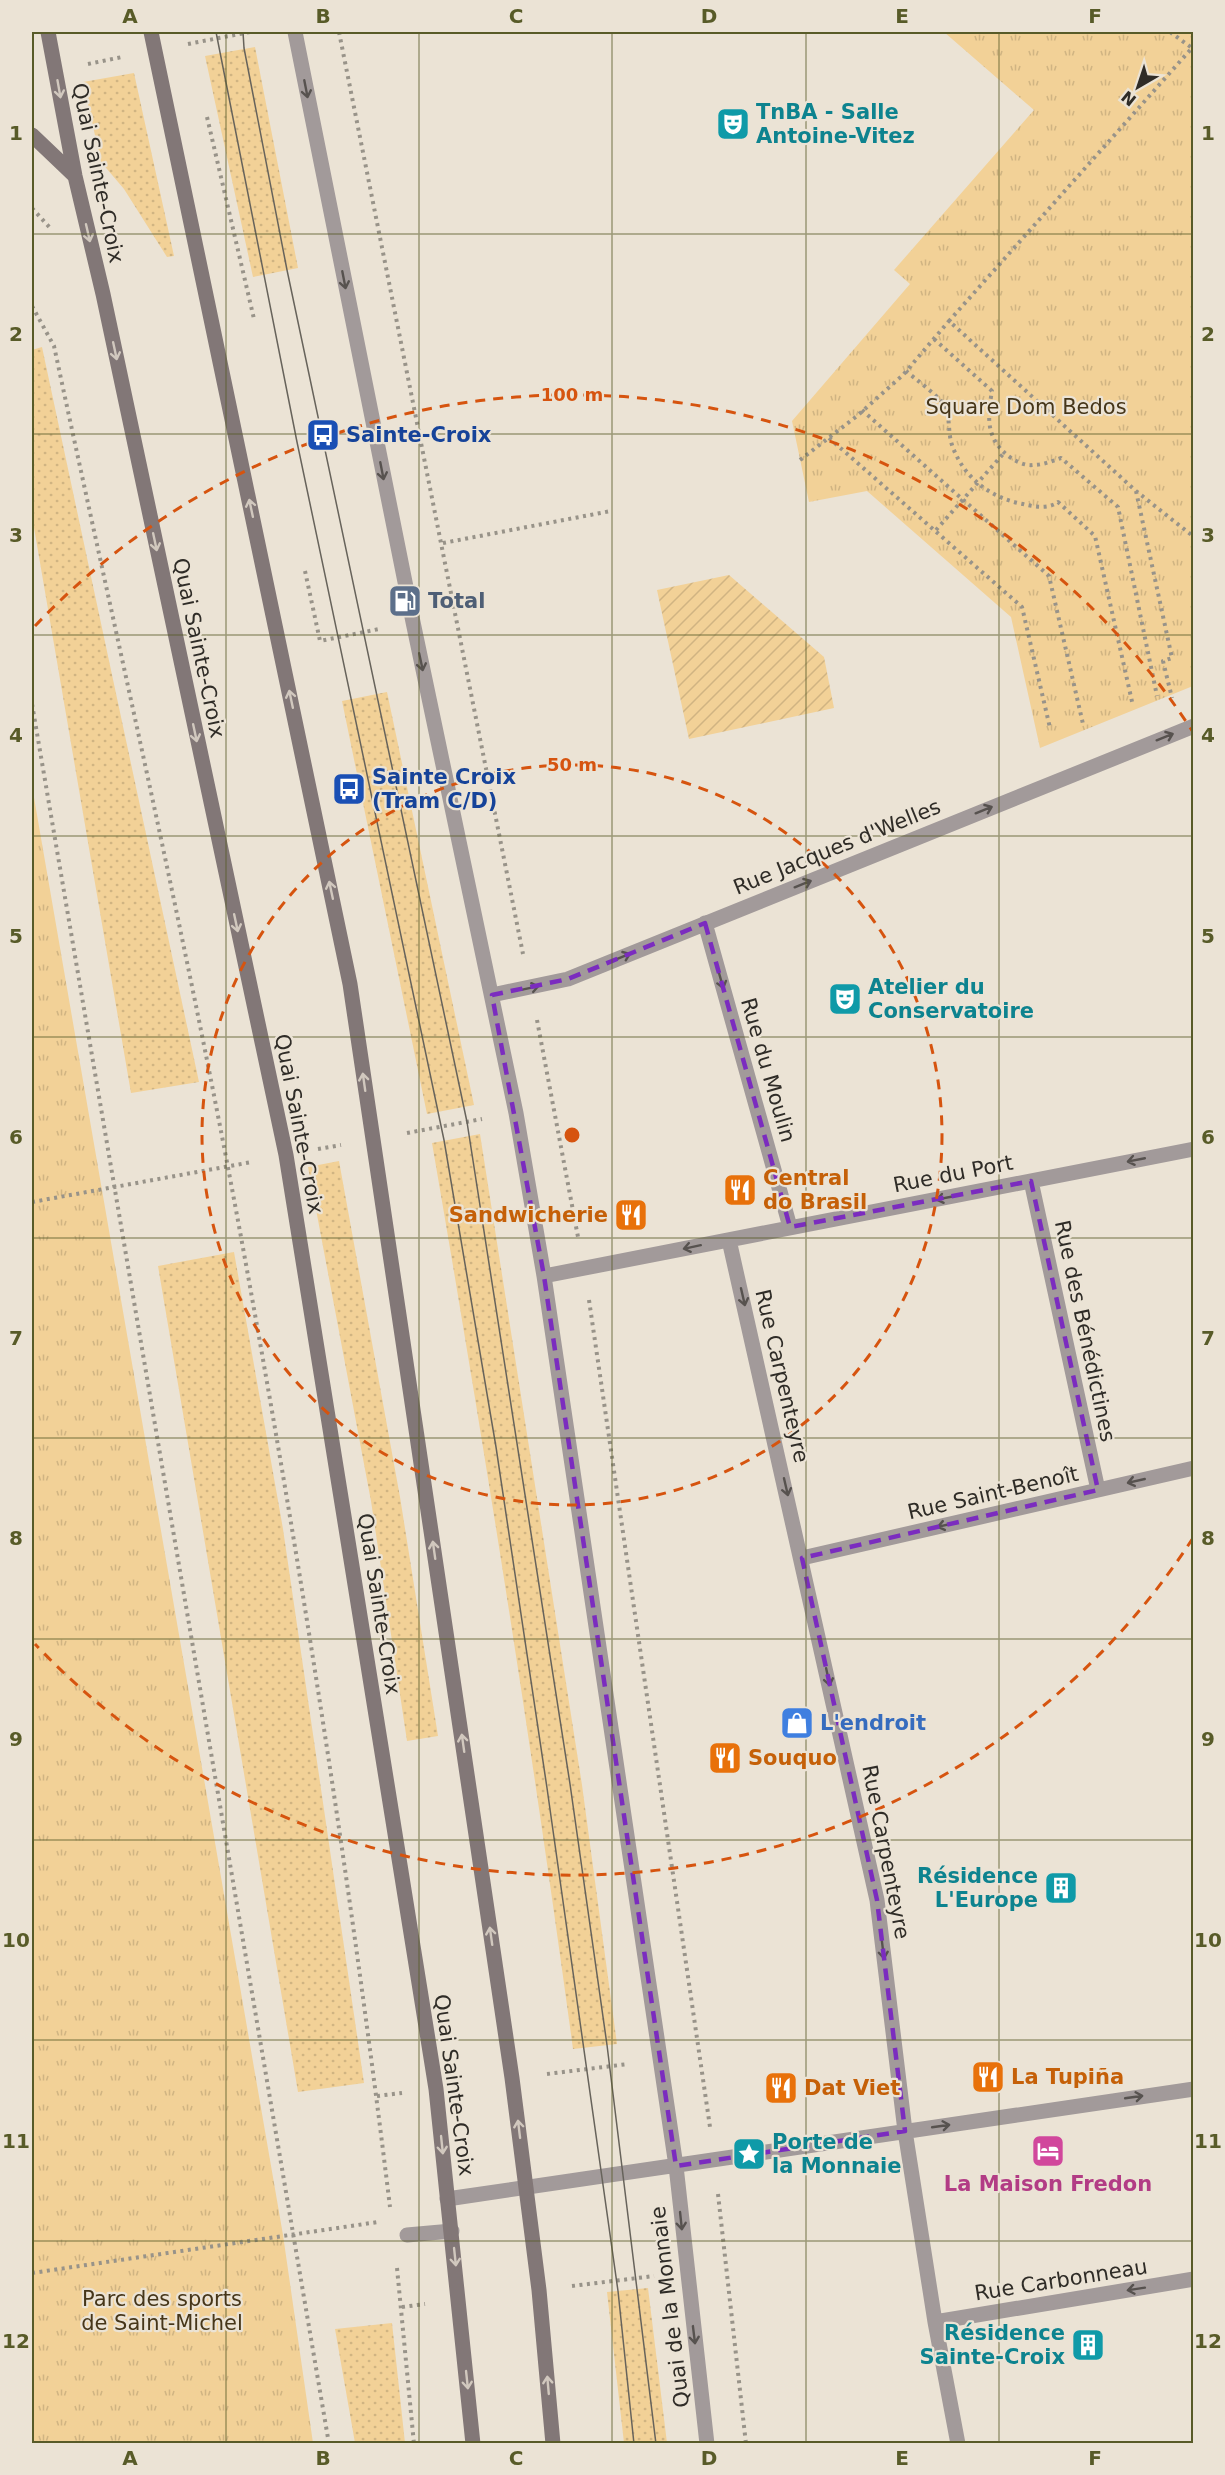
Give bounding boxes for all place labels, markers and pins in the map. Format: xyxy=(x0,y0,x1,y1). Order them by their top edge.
place label: TnBA - Salle Antoine-Vitez xyxy=(756,100,915,148)
theatre icon: TnBA - Salle Antoine-Vitez xyxy=(715,106,751,142)
bus stop icon: Sainte-Croix xyxy=(305,417,341,453)
place label: Sainte-Croix xyxy=(346,423,492,447)
fuel station icon: Total xyxy=(387,583,423,619)
place label: Total xyxy=(428,589,485,613)
place label: Sainte Croix (Tram C/D) xyxy=(372,765,516,813)
bus stop icon: Sainte Croix (Tram C/D) xyxy=(331,771,367,807)
place label: Atelier du Conservatoire xyxy=(868,975,1034,1023)
theatre icon: Atelier du Conservatoire xyxy=(827,981,863,1017)
centre of rings xyxy=(562,1125,582,1145)
place label: Central do Brasil xyxy=(763,1166,867,1214)
restaurant icon: Central do Brasil xyxy=(722,1172,758,1208)
restaurant icon: Sandwicherie xyxy=(613,1197,649,1233)
place label: Sandwicherie xyxy=(449,1203,608,1227)
shop icon: L'endroit xyxy=(779,1705,815,1741)
place label: L'endroit xyxy=(820,1711,926,1735)
restaurant icon: Souquo xyxy=(707,1740,743,1776)
place label: Souquo xyxy=(748,1746,837,1770)
place label: Résidence L'Europe xyxy=(917,1864,1038,1912)
building icon: Résidence L'Europe xyxy=(1043,1870,1079,1906)
restaurant icon: La Tupiña xyxy=(970,2059,1006,2095)
place label: La Tupiña xyxy=(1011,2065,1124,2089)
restaurant icon: Dat Viet xyxy=(763,2070,799,2106)
place label: Dat Viet xyxy=(804,2076,900,2100)
place label: Porte de la Monnaie xyxy=(772,2130,902,2178)
hotel icon: La Maison Fredon xyxy=(1030,2133,1066,2169)
place icon: Porte de la Monnaie xyxy=(731,2136,767,2172)
place label: La Maison Fredon xyxy=(944,2172,1152,2196)
place label: Résidence Sainte-Croix xyxy=(920,2321,1065,2369)
building icon: Résidence Sainte-Croix xyxy=(1070,2327,1106,2363)

